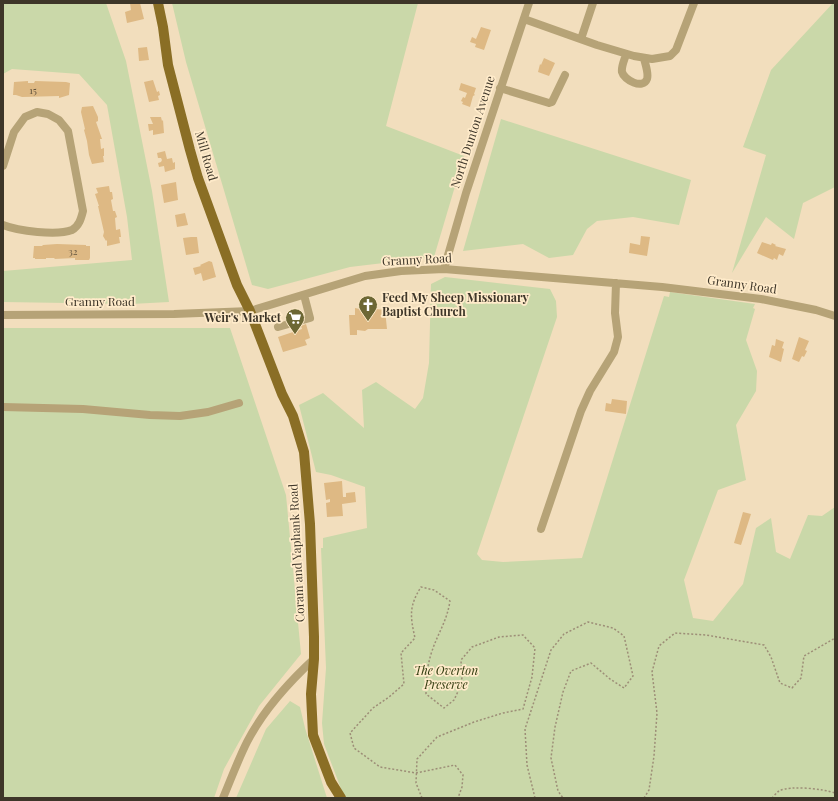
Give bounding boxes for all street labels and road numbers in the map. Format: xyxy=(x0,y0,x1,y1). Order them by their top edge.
street label: North Dunton Avenue xyxy=(446,73,498,190)
street label: Mill Road xyxy=(192,129,222,183)
street label: Granny Road xyxy=(382,249,452,269)
street label: Granny Road xyxy=(706,271,778,297)
street label: Granny Road xyxy=(65,293,135,309)
street label: Coram and Yaphank Road xyxy=(284,483,308,623)

